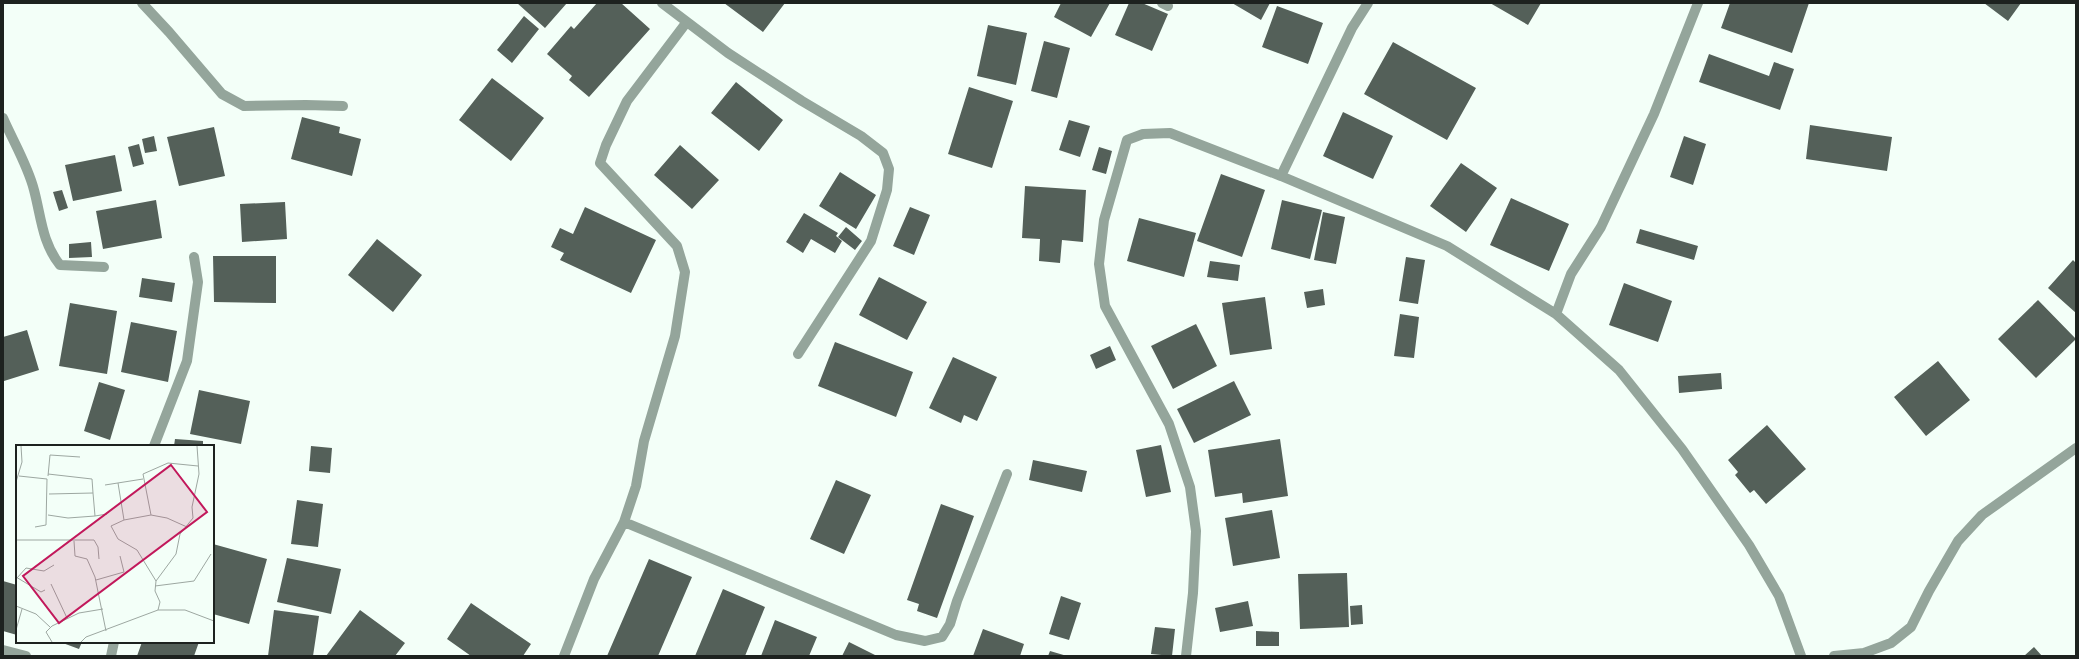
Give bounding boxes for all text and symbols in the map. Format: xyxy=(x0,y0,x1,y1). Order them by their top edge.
inset map xyxy=(16,445,214,643)

